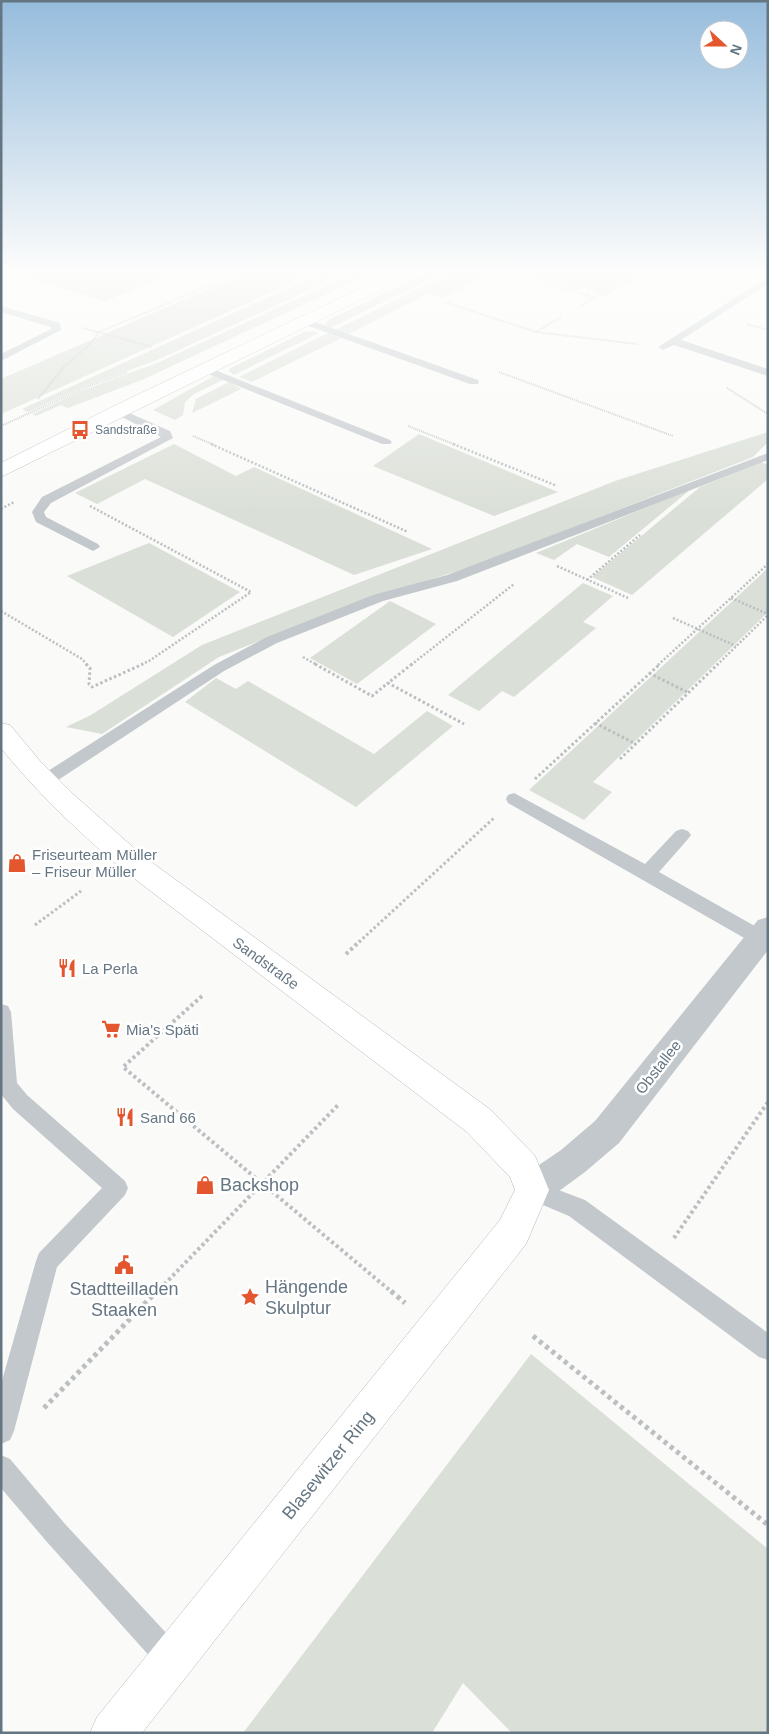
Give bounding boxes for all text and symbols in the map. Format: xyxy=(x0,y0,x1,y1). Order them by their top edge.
north arrow xyxy=(699,20,749,70)
text: N xyxy=(727,42,745,57)
bus stop icon: Sandstraße xyxy=(69,419,91,441)
place label: Sandstraße xyxy=(95,423,157,437)
place label: Friseurteam Müller – Friseur Müller xyxy=(32,846,157,880)
shop icon: Friseurteam Müller – Friseur Müller xyxy=(6,852,28,874)
street label: Sandstraße xyxy=(230,933,302,993)
restaurant icon: La Perla xyxy=(56,957,78,979)
place label: La Perla xyxy=(82,960,139,977)
supermarket icon: Mia's Späti xyxy=(100,1018,122,1040)
place label: Mia's Späti xyxy=(126,1021,199,1038)
street label: Obstallee xyxy=(632,1037,684,1097)
restaurant icon: Sand 66 xyxy=(114,1106,136,1128)
place label: Sand 66 xyxy=(140,1109,196,1126)
shop icon: Backshop xyxy=(194,1174,216,1196)
place label: Backshop xyxy=(220,1175,299,1195)
public building icon: Stadtteilladen Staaken xyxy=(113,1254,135,1276)
place label: Hängende Skulptur xyxy=(265,1277,348,1318)
place label: Stadtteilladen Staaken xyxy=(69,1279,179,1320)
place icon: Hängende Skulptur xyxy=(239,1286,261,1308)
street label: Blasewitzer Ring xyxy=(278,1407,378,1523)

